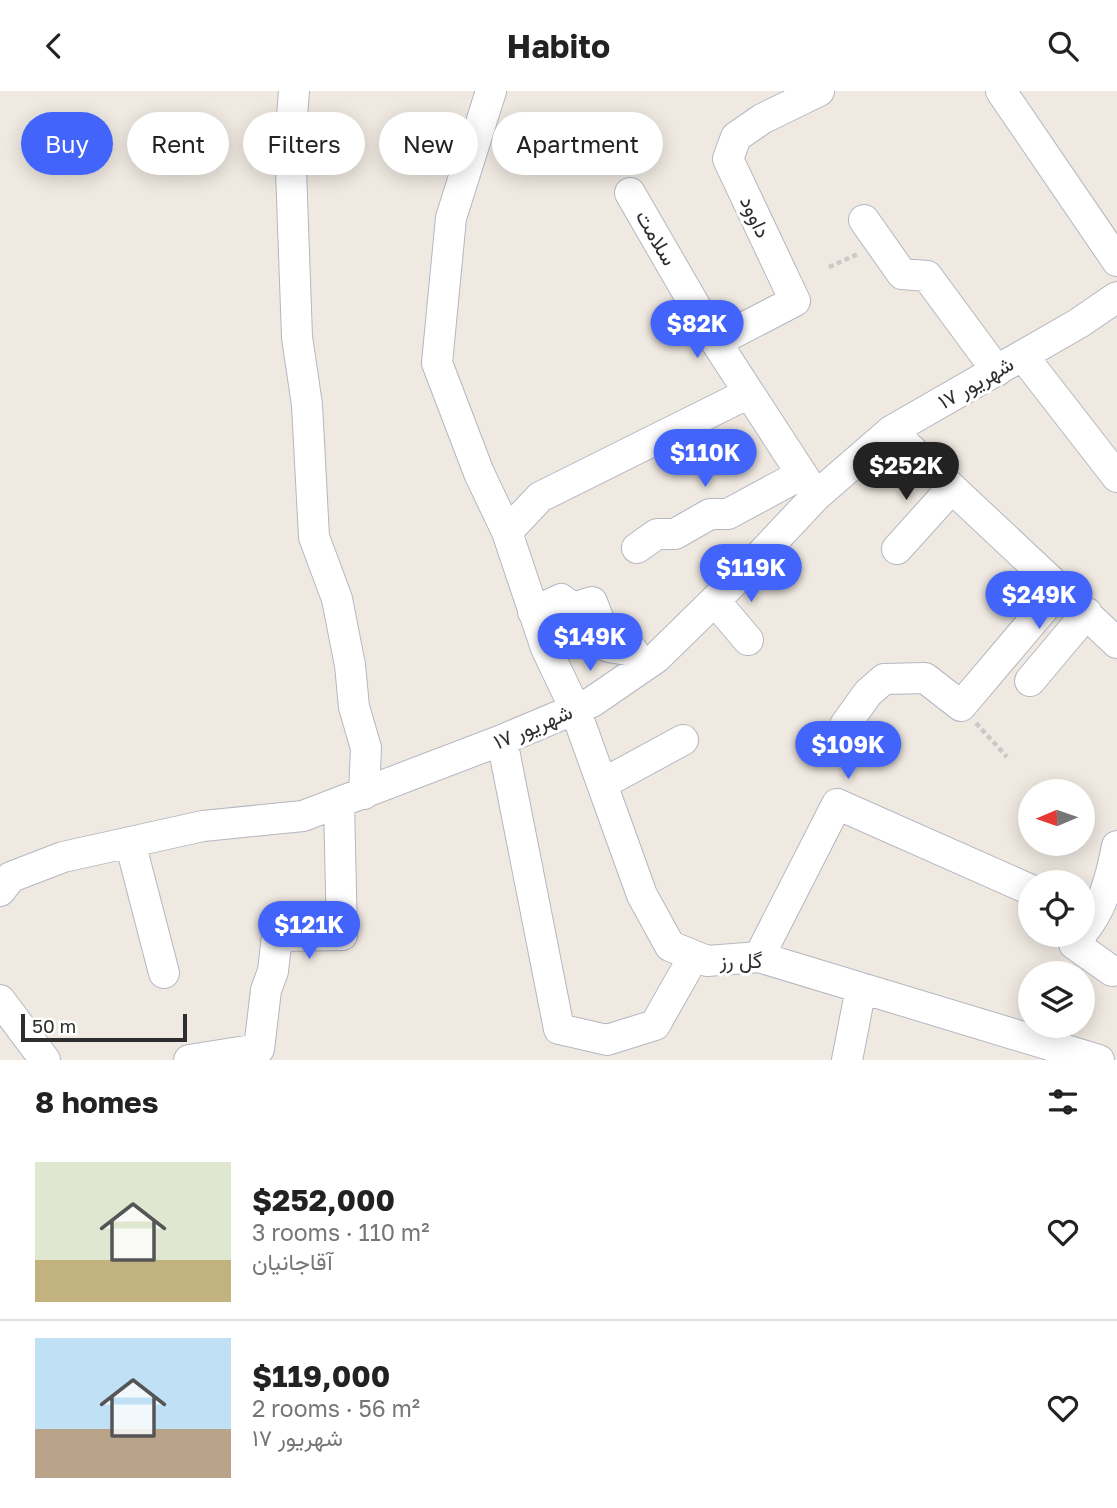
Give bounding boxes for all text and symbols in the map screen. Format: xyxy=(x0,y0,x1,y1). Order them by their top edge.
icon: back xyxy=(35,27,73,65)
text: Habito xyxy=(507,27,610,65)
icon: search xyxy=(1044,27,1082,65)
chip: Buy xyxy=(21,112,113,175)
chip: Rent xyxy=(127,112,229,175)
chip: Filters xyxy=(243,112,365,175)
chip: New xyxy=(379,112,478,175)
chip: Apartment xyxy=(492,112,663,175)
street label: داوود xyxy=(734,191,777,242)
street label: سلامت xyxy=(631,205,683,270)
pin: $82K xyxy=(656,301,738,360)
text: $82K xyxy=(667,309,727,337)
street label: ۱۷ شهریور xyxy=(933,350,1018,415)
pin: $110K xyxy=(656,429,754,489)
text: $110K xyxy=(670,438,740,466)
pin: $252K xyxy=(857,443,955,502)
text: $252K xyxy=(869,451,943,479)
pin: $119K xyxy=(702,545,800,604)
text: $119K xyxy=(716,553,786,581)
pin: $249K xyxy=(990,571,1088,631)
text: $249K xyxy=(1001,580,1077,608)
pin: $149K xyxy=(541,613,639,673)
text: $149K xyxy=(554,622,626,650)
street label: ۱۷ شهریور xyxy=(489,698,576,755)
pin: $109K xyxy=(799,721,897,781)
text: $109K xyxy=(811,730,885,758)
north arrow xyxy=(1018,779,1096,856)
map controls xyxy=(1018,779,1095,1038)
button: locate xyxy=(1018,870,1095,947)
pin: $121K xyxy=(260,901,358,961)
text: $121K xyxy=(274,910,344,938)
street label: گل رز xyxy=(719,947,762,974)
button: layers xyxy=(1018,961,1095,1038)
scale bar xyxy=(21,1011,187,1043)
text: 50 m xyxy=(32,1014,76,1037)
icon: filters xyxy=(1044,1083,1082,1121)
text: 8 homes xyxy=(35,1084,159,1120)
text: $252,000 xyxy=(252,1182,395,1218)
icon: home xyxy=(91,1190,175,1274)
icon: heart xyxy=(1044,1213,1082,1251)
text: 3 rooms · 110 m² xyxy=(252,1218,429,1246)
text: آقاجانیان xyxy=(252,1247,333,1275)
text: $119,000 xyxy=(252,1358,390,1394)
icon: home xyxy=(91,1366,175,1450)
icon: heart xyxy=(1044,1389,1082,1427)
text: 2 rooms · 56 m² xyxy=(252,1394,420,1422)
text: ۱۷ شهریور xyxy=(252,1423,343,1451)

